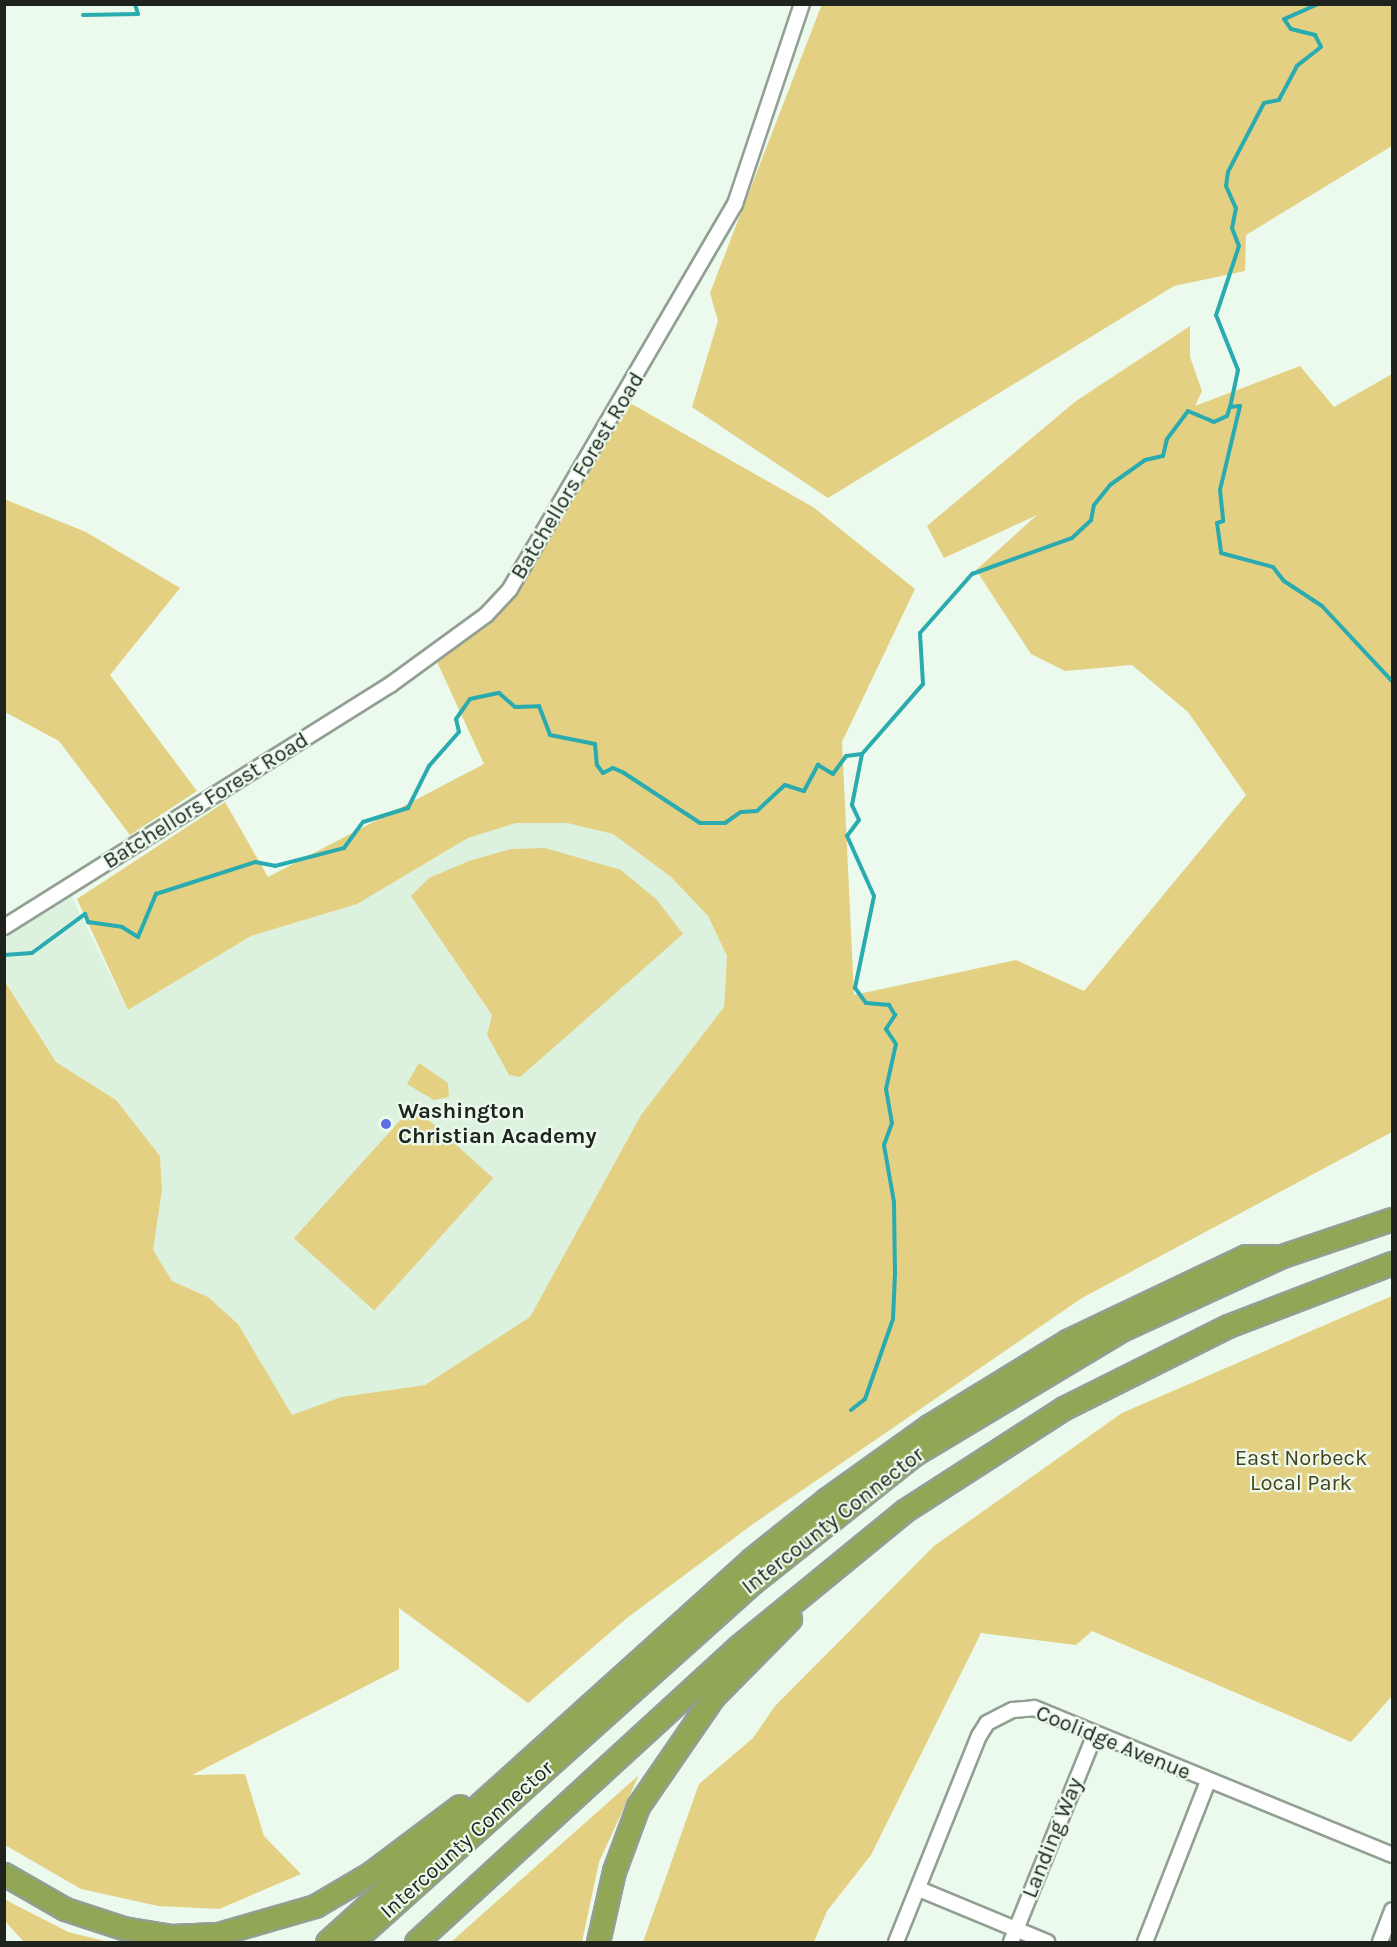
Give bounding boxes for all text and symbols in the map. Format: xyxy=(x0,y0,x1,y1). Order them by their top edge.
street label: Batchellors Forest Road xyxy=(506,368,650,584)
street label: Batchellors Forest Road xyxy=(99,727,313,875)
place label: Washington Christian Academy xyxy=(398,1098,597,1150)
marker: Washington Christian Academy xyxy=(379,1117,393,1131)
street label: Intercounty Connector xyxy=(737,1442,929,1600)
park label: East Norbeck Local Park xyxy=(1235,1445,1367,1496)
street label: Coolidge Avenue xyxy=(1032,1700,1194,1786)
street label: Intercounty Connector xyxy=(375,1755,559,1925)
street label: Landing Way xyxy=(1017,1774,1089,1902)

